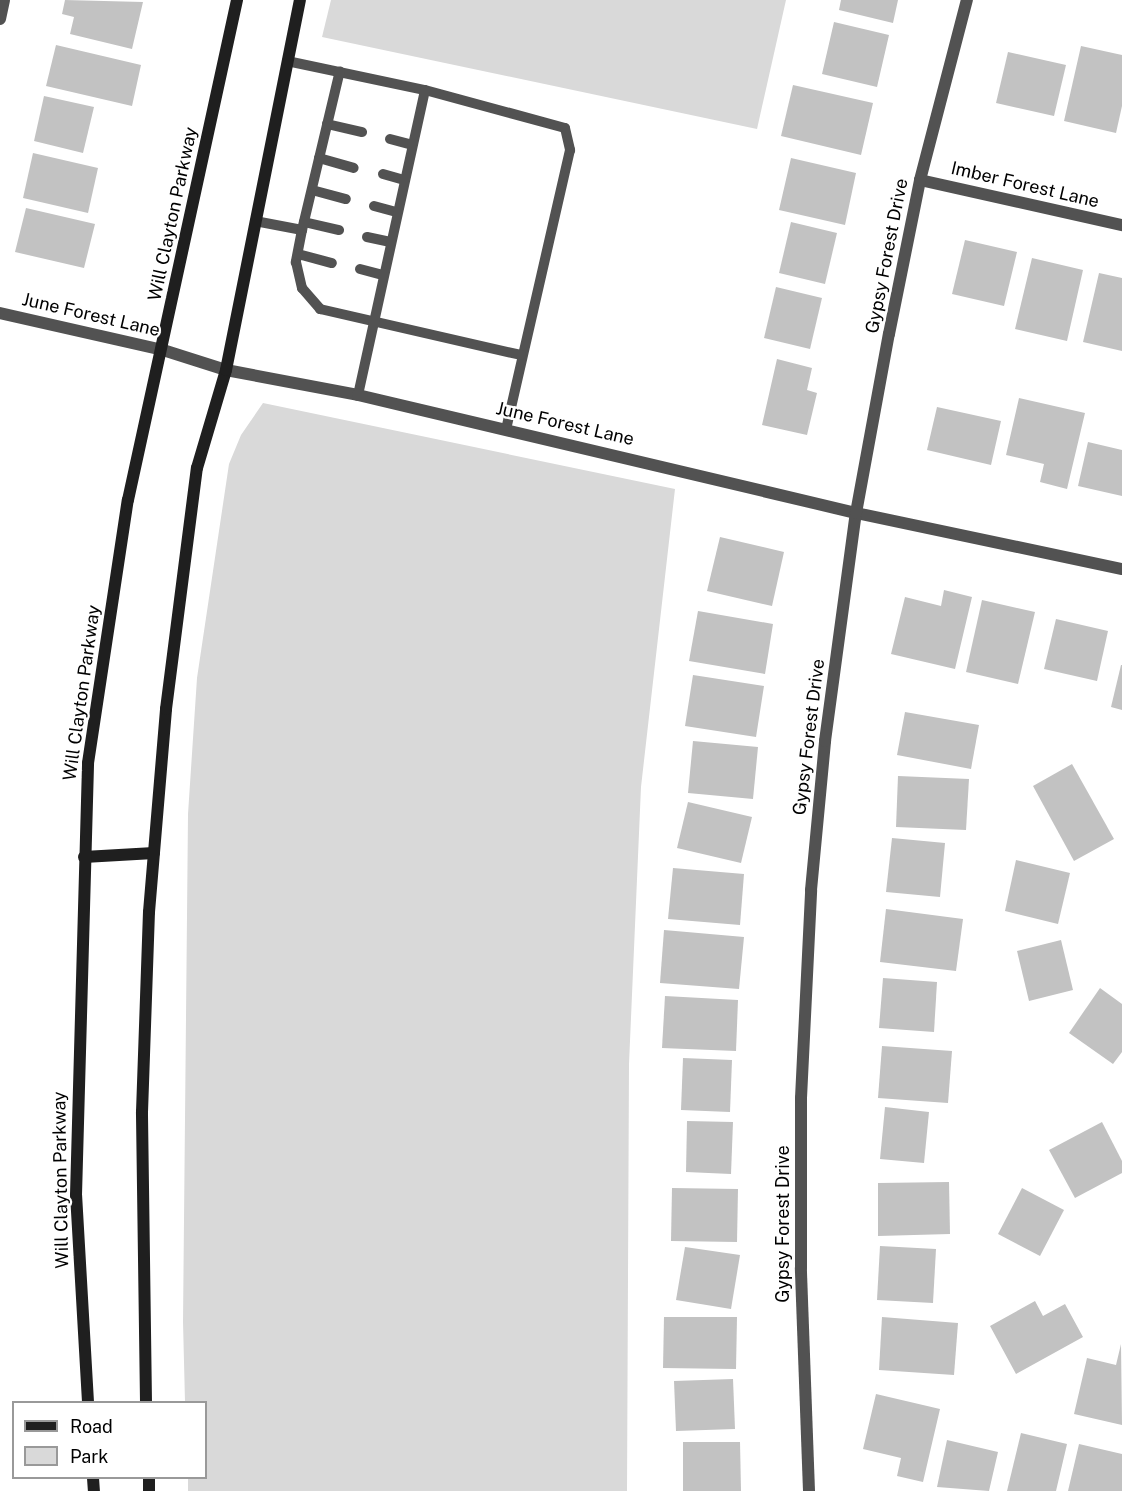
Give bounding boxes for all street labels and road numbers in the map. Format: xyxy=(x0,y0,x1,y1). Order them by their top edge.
street label: Will Clayton Parkway xyxy=(144,125,202,303)
street label: Imber Forest Lane xyxy=(949,157,1101,213)
street label: Gypsy Forest Drive xyxy=(861,177,913,335)
street label: June Forest Lane xyxy=(20,289,162,341)
street label: June Forest Lane xyxy=(494,398,636,450)
street label: Will Clayton Parkway xyxy=(59,604,105,782)
street label: Gypsy Forest Drive xyxy=(789,657,829,817)
street label: Will Clayton Parkway xyxy=(49,1091,73,1269)
street label: Gypsy Forest Drive xyxy=(772,1145,794,1303)

